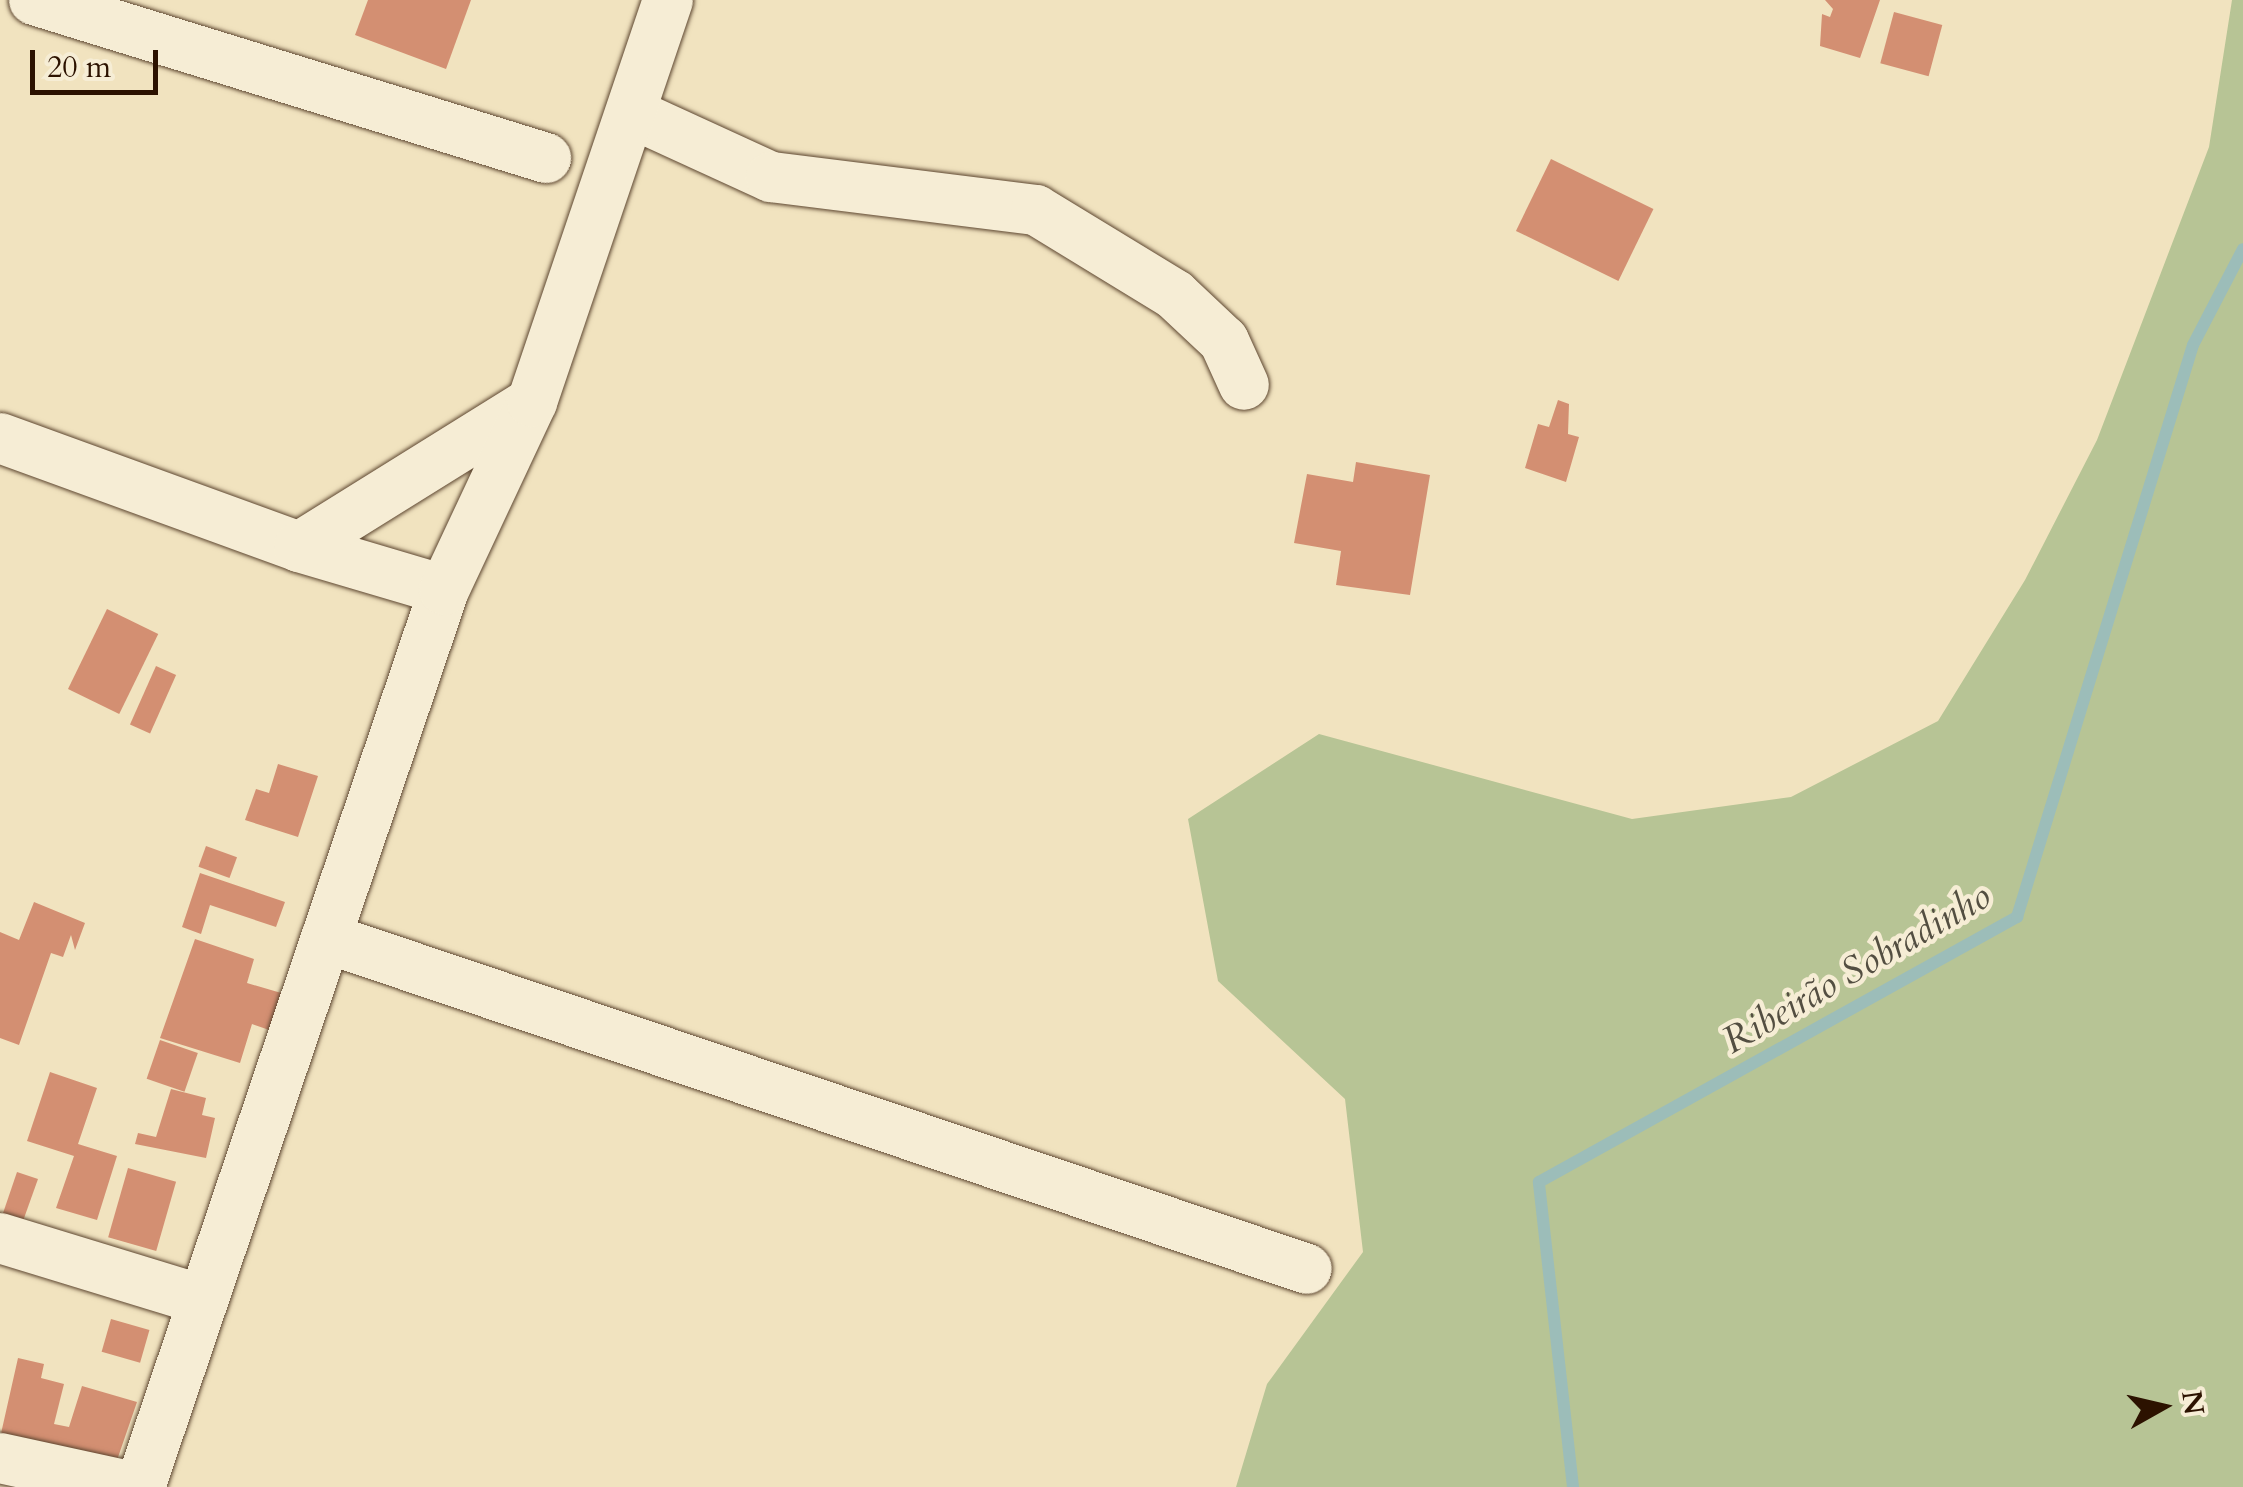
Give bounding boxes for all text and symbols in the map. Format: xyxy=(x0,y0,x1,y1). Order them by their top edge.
scale bar xyxy=(35,30,162,92)
text: 20 m xyxy=(47,47,111,88)
water label: Ribeirão Sobradinho xyxy=(1715,874,1999,1064)
north arrow xyxy=(2113,1357,2213,1457)
text: N xyxy=(2172,1388,2213,1417)

